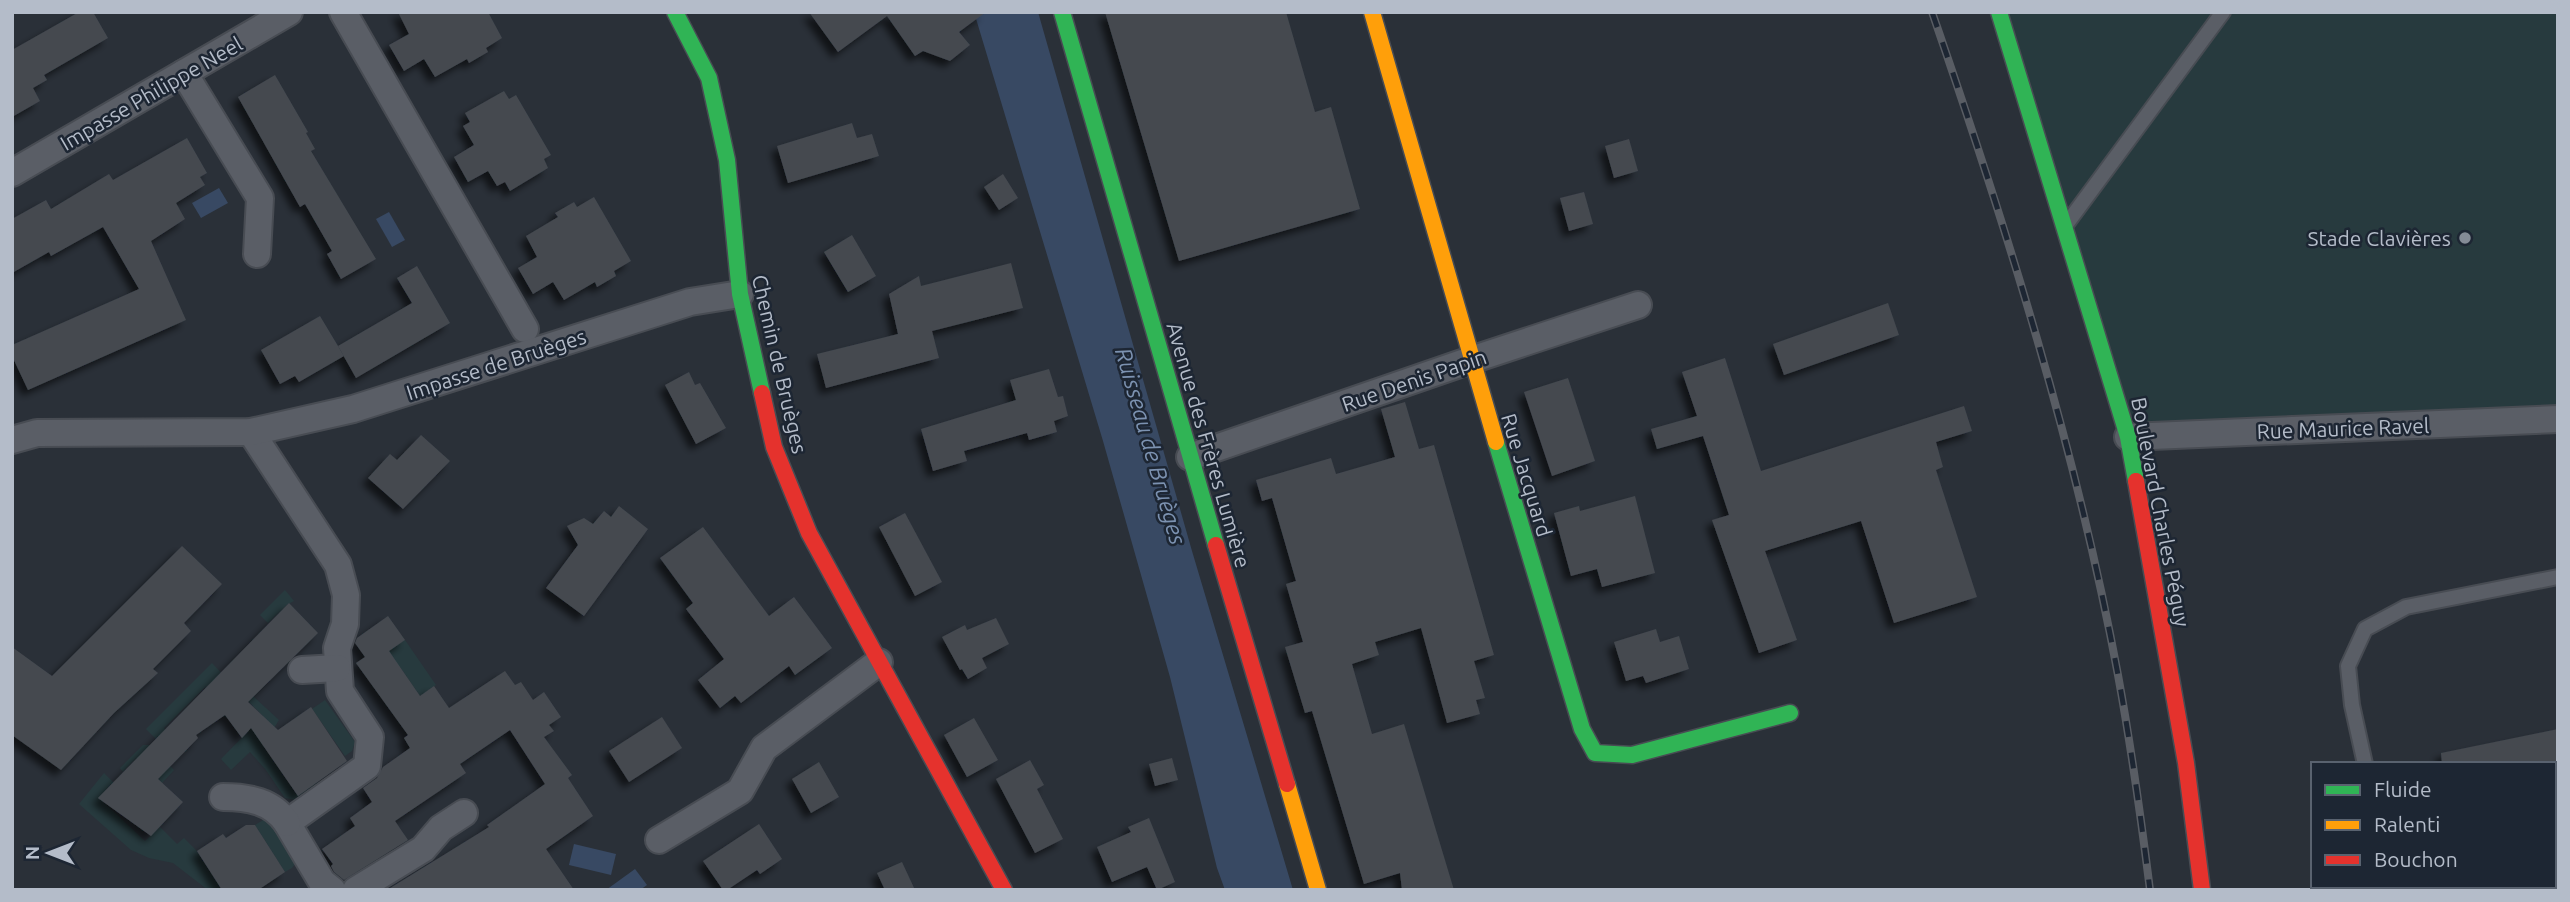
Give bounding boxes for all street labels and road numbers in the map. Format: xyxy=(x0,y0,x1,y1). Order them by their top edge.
street label: Impasse Philippe Neel xyxy=(56,31,246,155)
street label: Chemin de Bruèges xyxy=(748,272,812,456)
street label: Avenue des Frères Lumière xyxy=(1162,320,1256,570)
street label: Impasse de Bruèges xyxy=(403,324,589,404)
street label: Rue Denis Papin xyxy=(1338,344,1490,416)
street label: Boulevard Charles Péguy xyxy=(2127,395,2195,629)
street label: Rue Jacquard xyxy=(1497,410,1557,540)
street label: Rue Maurice Ravel xyxy=(2256,413,2430,443)

